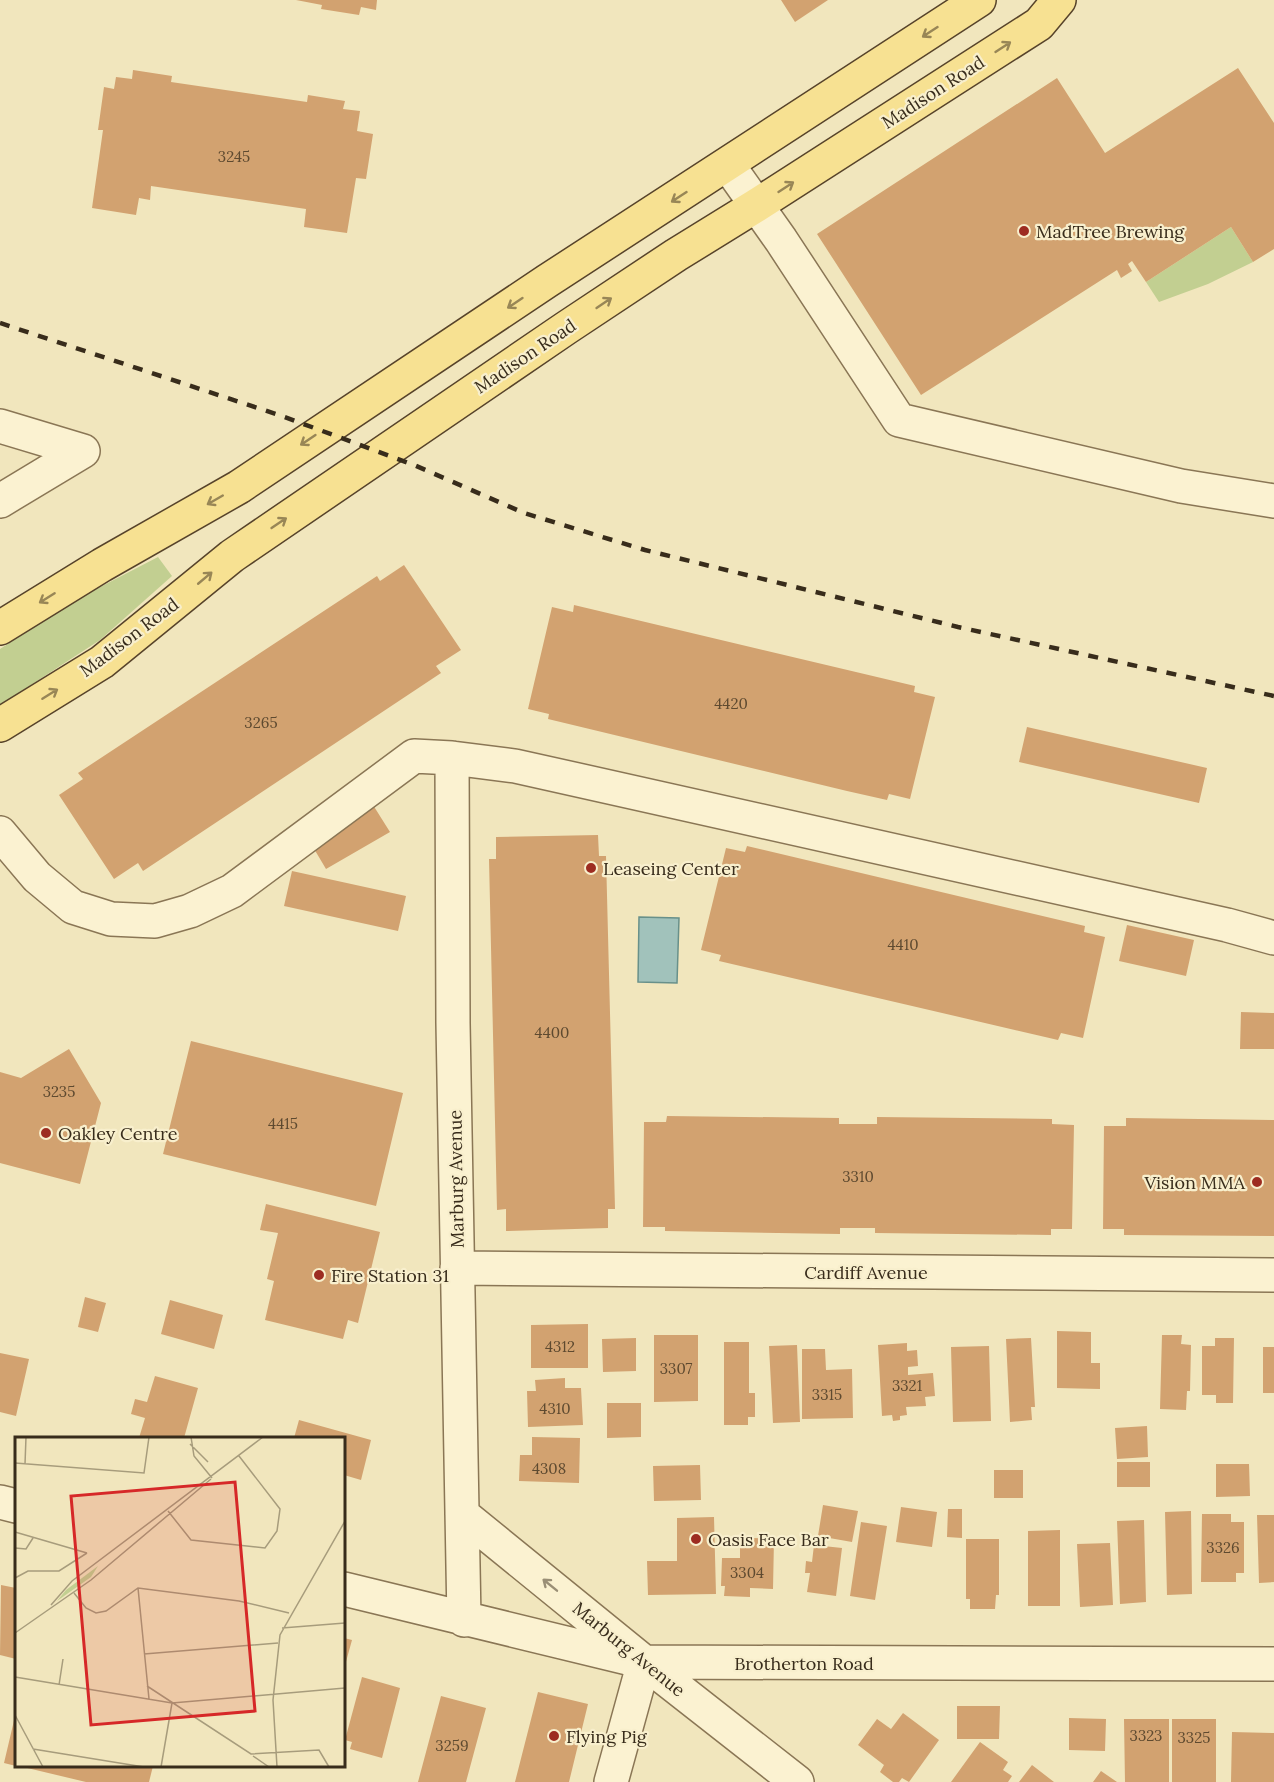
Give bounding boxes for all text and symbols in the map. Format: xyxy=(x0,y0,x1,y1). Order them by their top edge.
one-way arrow xyxy=(923,26,939,38)
one-way arrow xyxy=(994,41,1011,53)
street label: Madison Road xyxy=(877,50,989,134)
house number: 3245 xyxy=(218,147,250,166)
one-way arrow xyxy=(777,180,794,192)
one-way arrow xyxy=(671,191,688,203)
place label: MadTree Brewing xyxy=(1036,220,1185,243)
marker: MadTree Brewing xyxy=(1017,224,1031,238)
one-way arrow xyxy=(507,296,524,309)
one-way arrow xyxy=(595,297,612,309)
street label: Madison Road xyxy=(470,313,581,399)
one-way arrow xyxy=(300,434,317,447)
one-way arrow xyxy=(207,495,225,506)
one-way arrow xyxy=(271,517,287,529)
one-way arrow xyxy=(197,571,213,584)
street label: Madison Road xyxy=(75,592,183,682)
one-way arrow xyxy=(39,593,56,605)
one-way arrow xyxy=(41,688,58,700)
house number: 4420 xyxy=(714,694,748,713)
house number: 3265 xyxy=(244,713,278,732)
place label: Leaseing Center xyxy=(603,857,739,880)
marker: Leaseing Center xyxy=(584,861,598,875)
house number: 4410 xyxy=(887,935,919,954)
house number: 4400 xyxy=(535,1023,569,1042)
house number: 3235 xyxy=(43,1082,75,1101)
street label: Marburg Avenue xyxy=(443,1109,469,1248)
house number: 4415 xyxy=(268,1114,298,1133)
place label: Oakley Centre xyxy=(58,1122,178,1145)
marker: Oakley Centre xyxy=(39,1126,53,1140)
house number: 3310 xyxy=(842,1167,874,1186)
place label: Vision MMA xyxy=(1144,1171,1246,1194)
marker: Vision MMA xyxy=(1250,1175,1264,1189)
street label: Cardiff Avenue xyxy=(804,1261,928,1284)
place label: Fire Station 31 xyxy=(331,1264,449,1287)
marker: Fire Station 31 xyxy=(312,1268,326,1282)
house number: 4312 xyxy=(545,1337,575,1356)
house number: 3307 xyxy=(660,1359,692,1378)
house number: 3321 xyxy=(892,1376,922,1395)
house number: 3315 xyxy=(812,1385,842,1404)
house number: 4310 xyxy=(539,1399,571,1418)
inset map xyxy=(15,1437,345,1767)
house number: 4308 xyxy=(532,1459,566,1478)
place label: Oasis Face Bar xyxy=(708,1528,829,1551)
marker: Oasis Face Bar xyxy=(689,1532,703,1546)
house number: 3326 xyxy=(1206,1538,1240,1557)
house number: 3304 xyxy=(730,1563,764,1582)
one-way arrow xyxy=(542,1579,558,1592)
street label: Marburg Avenue xyxy=(568,1597,690,1702)
street label: Brotherton Road xyxy=(734,1652,874,1675)
place label: Flying Pig xyxy=(566,1725,648,1748)
house number: 3323 xyxy=(1130,1726,1162,1745)
house number: 3325 xyxy=(1178,1728,1210,1747)
marker: Flying Pig xyxy=(547,1729,561,1743)
house number: 3259 xyxy=(435,1736,469,1755)

